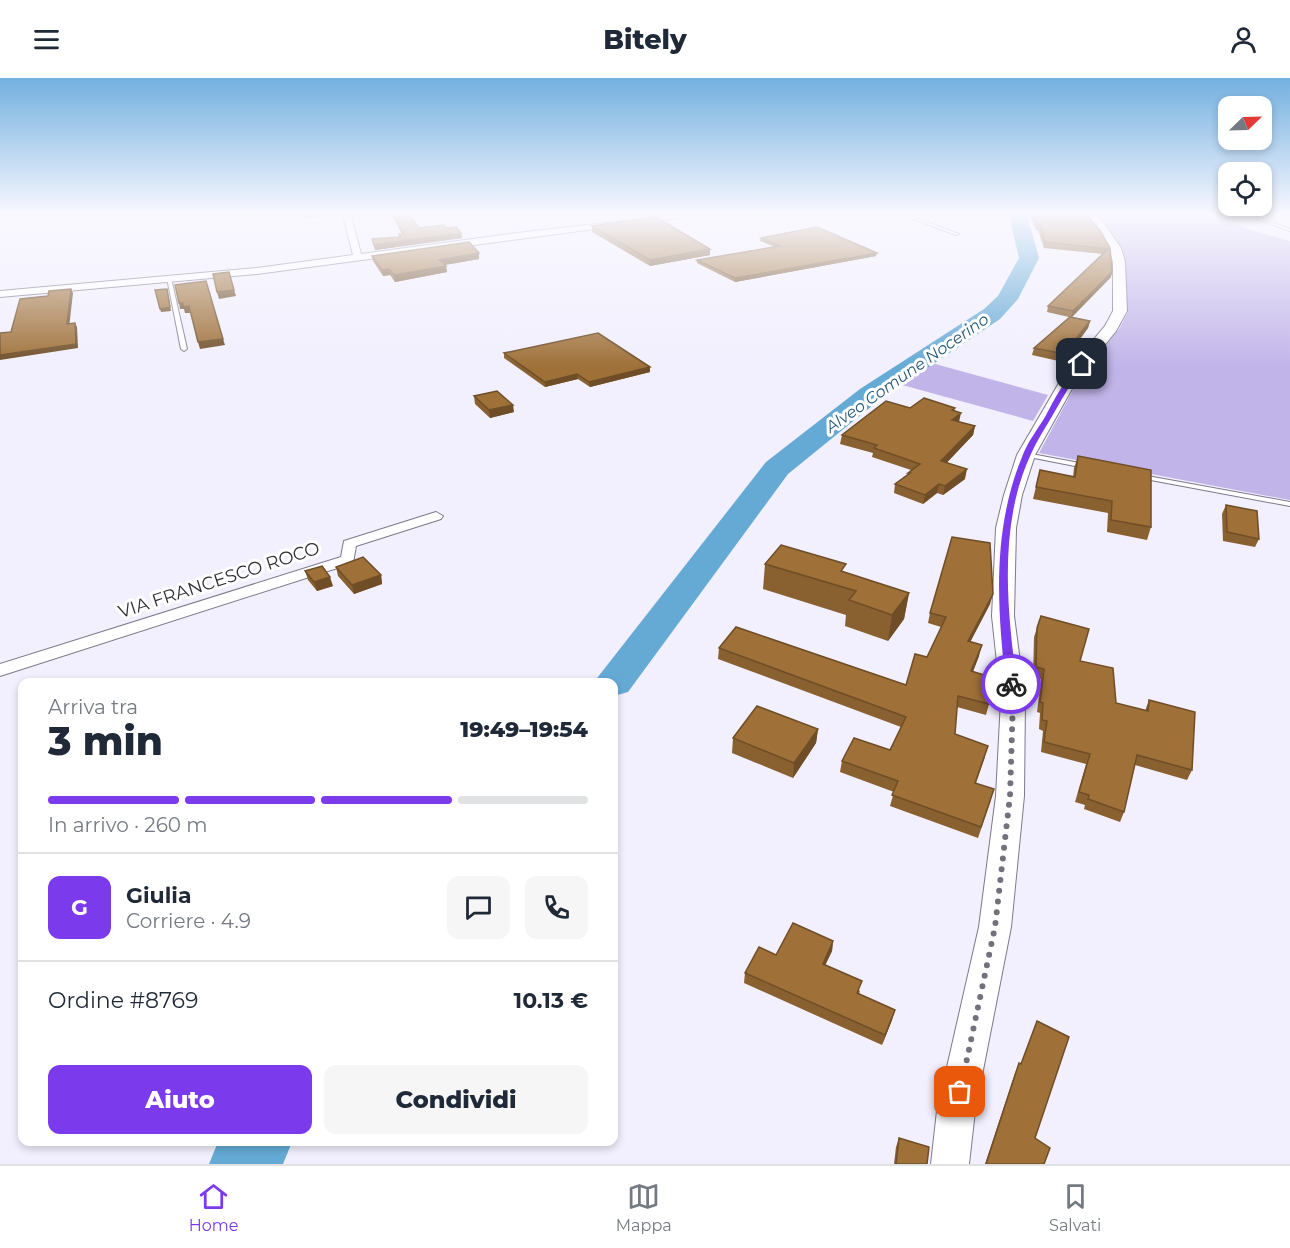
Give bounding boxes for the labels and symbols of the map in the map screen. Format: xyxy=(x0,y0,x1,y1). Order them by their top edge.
north arrow xyxy=(1218,96,1272,150)
water label: Alveo Comune Nocerino xyxy=(821,309,992,437)
pin xyxy=(1056,338,1107,389)
street label: VIA FRANCESCO ROCO xyxy=(116,537,322,623)
courier xyxy=(981,654,1041,714)
pin xyxy=(934,1066,985,1117)

